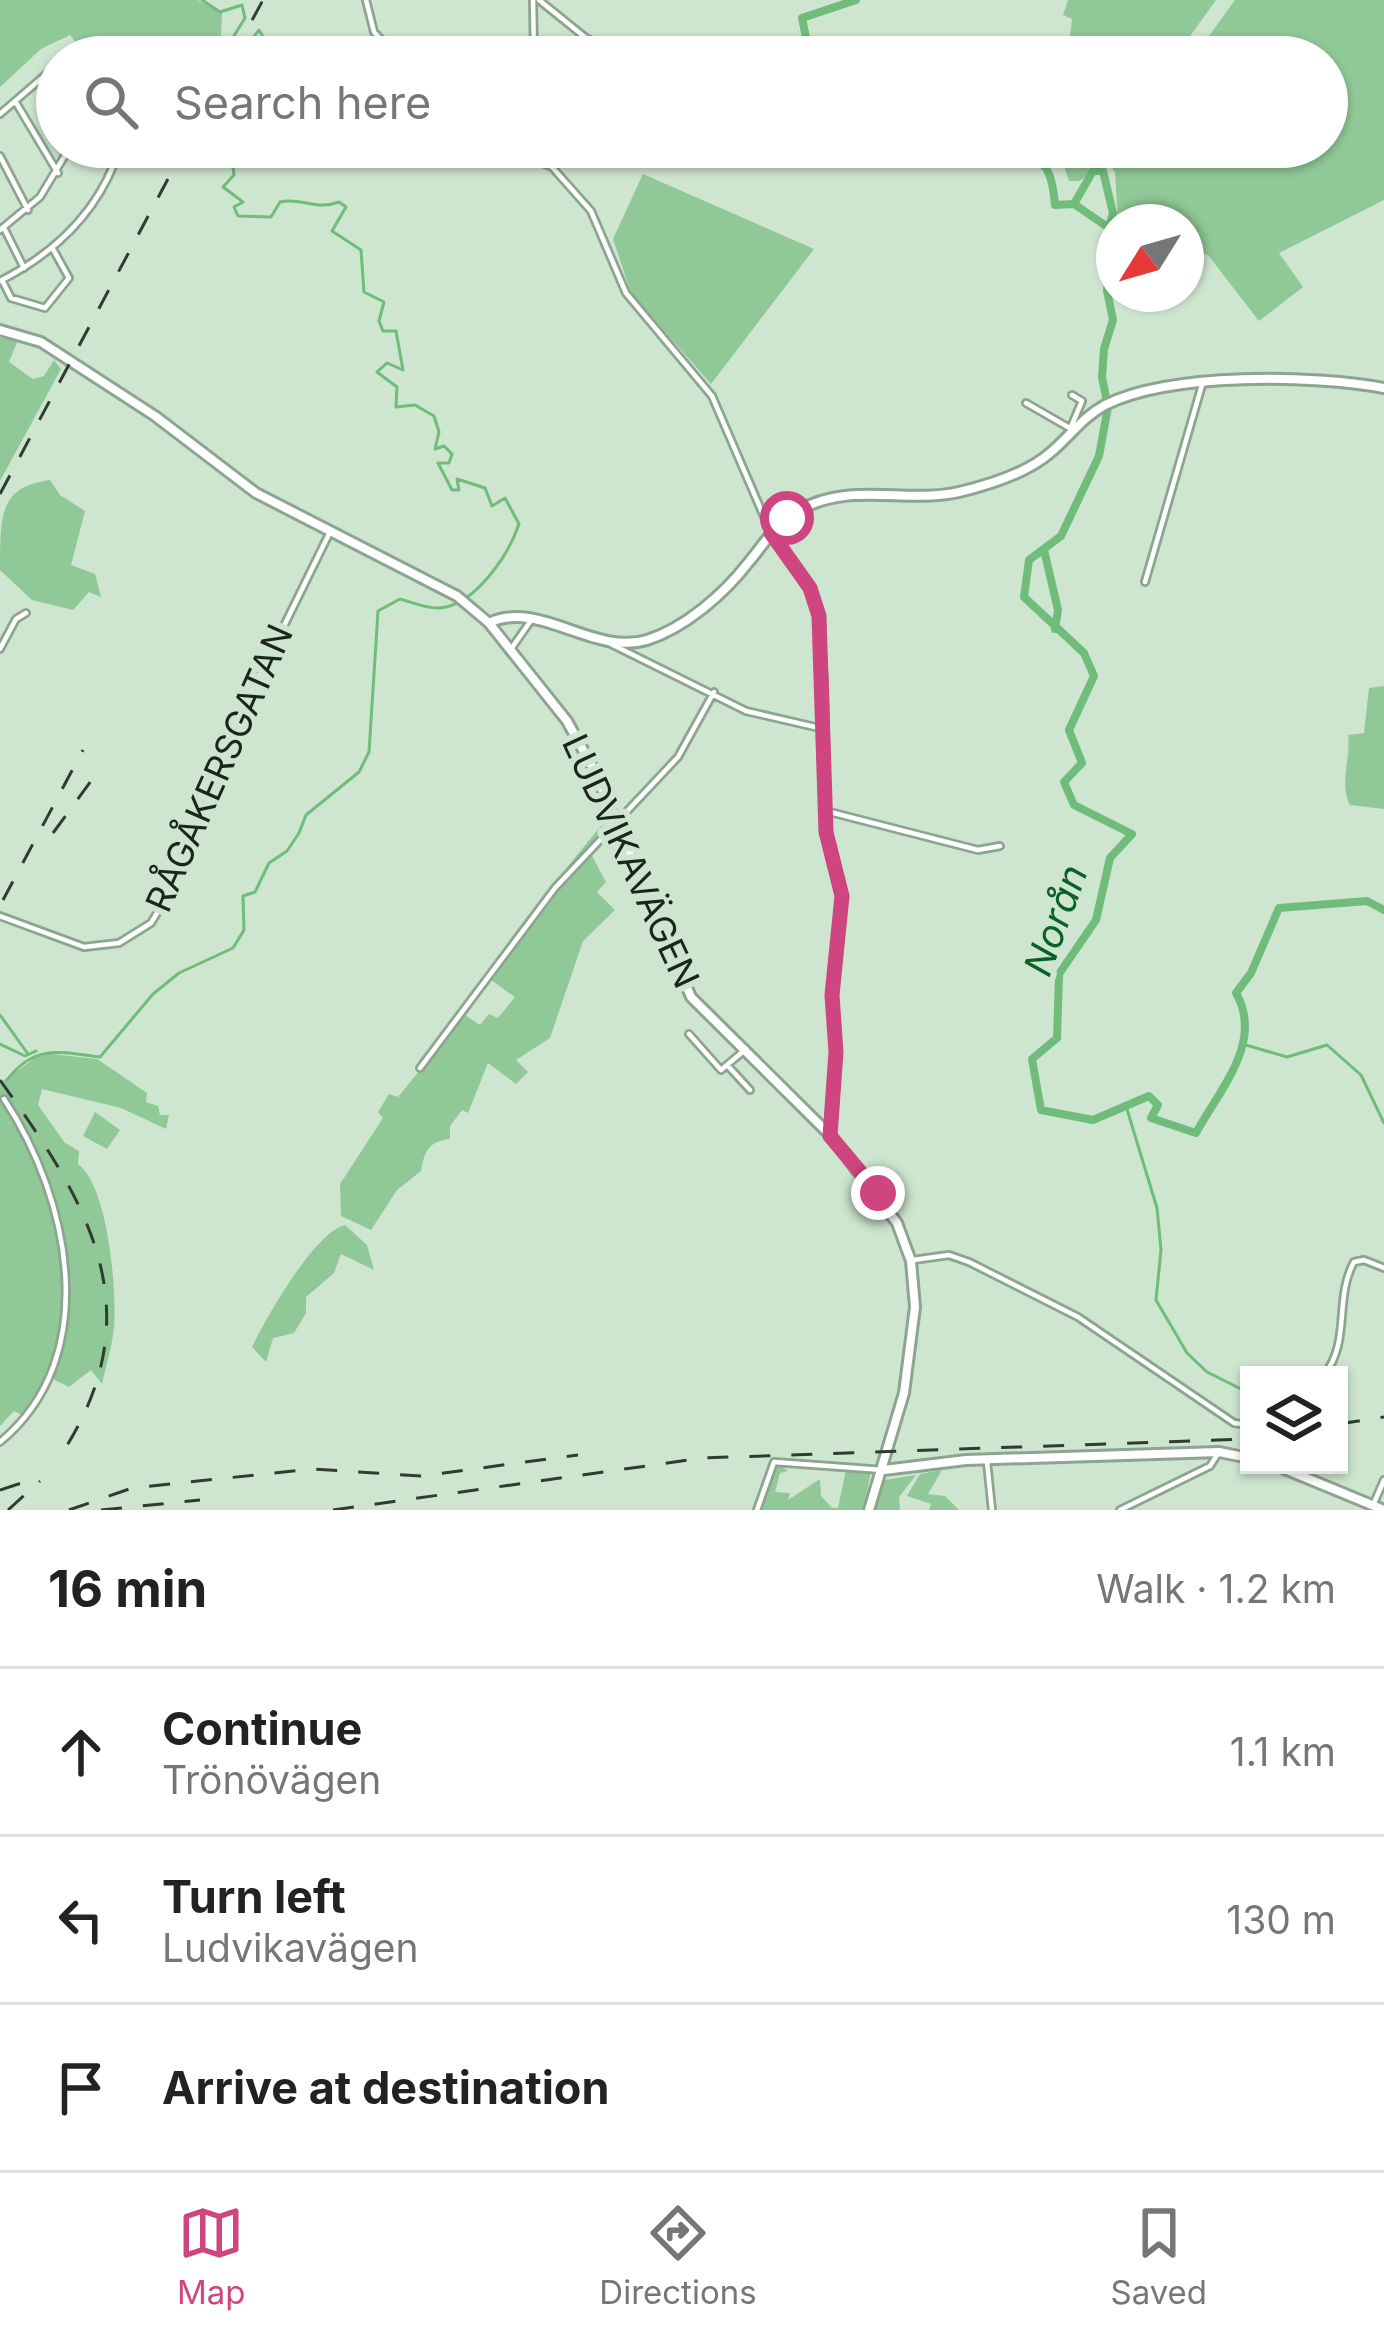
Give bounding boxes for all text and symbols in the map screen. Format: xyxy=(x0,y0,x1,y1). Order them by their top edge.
search box xyxy=(36,36,1348,168)
icon: search xyxy=(78,69,144,135)
text: Search here xyxy=(174,75,431,130)
north arrow xyxy=(1096,204,1204,312)
route start xyxy=(760,491,814,545)
street label: RÅGÅKERSGATAN xyxy=(135,617,302,918)
street label: LUDVIKAVÄGEN xyxy=(553,727,709,995)
water label: Norån xyxy=(1013,858,1097,982)
route end xyxy=(851,1166,905,1220)
map controls xyxy=(1240,1366,1348,1474)
button: layers xyxy=(1240,1366,1348,1474)
text: 16 min xyxy=(48,1558,207,1619)
text: Walk · 1.2 km xyxy=(1096,1565,1336,1612)
text: Continue xyxy=(162,1701,362,1756)
icon: ahead xyxy=(48,1719,114,1785)
text: 1.1 km xyxy=(1230,1728,1336,1775)
text: Trönövägen xyxy=(162,1756,381,1803)
text: Turn left xyxy=(162,1869,346,1924)
icon: left xyxy=(48,1887,114,1953)
text: 130 m xyxy=(1226,1896,1336,1943)
text: Ludvikavägen xyxy=(162,1924,419,1971)
icon: arrive xyxy=(48,2055,114,2121)
text: Arrive at destination xyxy=(162,2060,609,2115)
tab: Map xyxy=(177,2200,245,2312)
tab: Directions xyxy=(599,2200,757,2312)
tab: Saved xyxy=(1110,2200,1207,2312)

